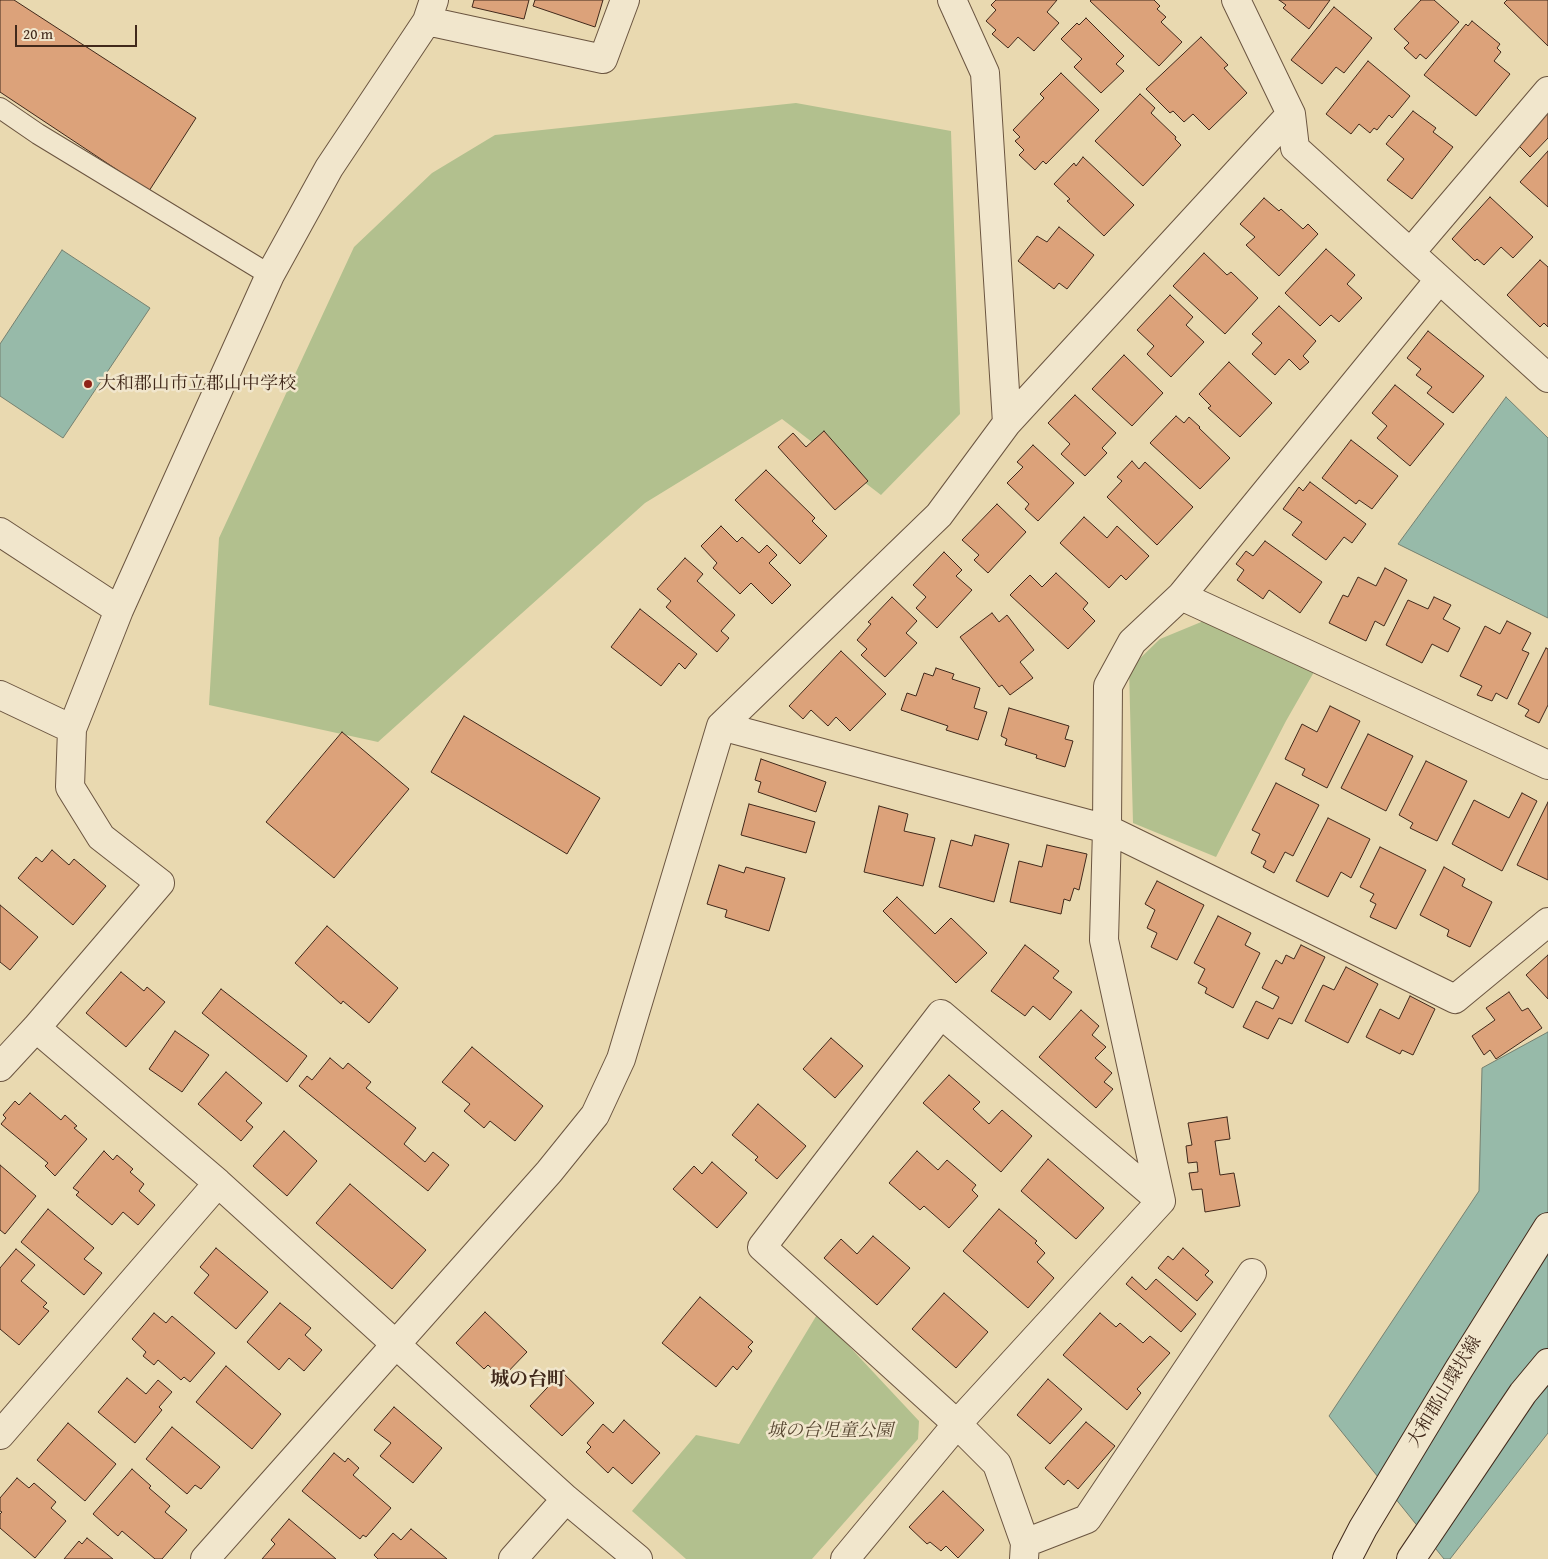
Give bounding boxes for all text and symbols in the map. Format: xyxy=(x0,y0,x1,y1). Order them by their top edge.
scale bar xyxy=(18,15,140,47)
text: 20 m xyxy=(23,23,53,44)
place label: 大和郡山市立郡山中学校 xyxy=(98,373,296,395)
marker: 大和郡山市立郡山中学校 xyxy=(82,378,94,390)
street label: 大和郡山環状線 xyxy=(1403,1332,1487,1452)
district label: 城の台町 xyxy=(490,1369,566,1391)
park label: 城の台児童公園 xyxy=(767,1420,893,1442)

